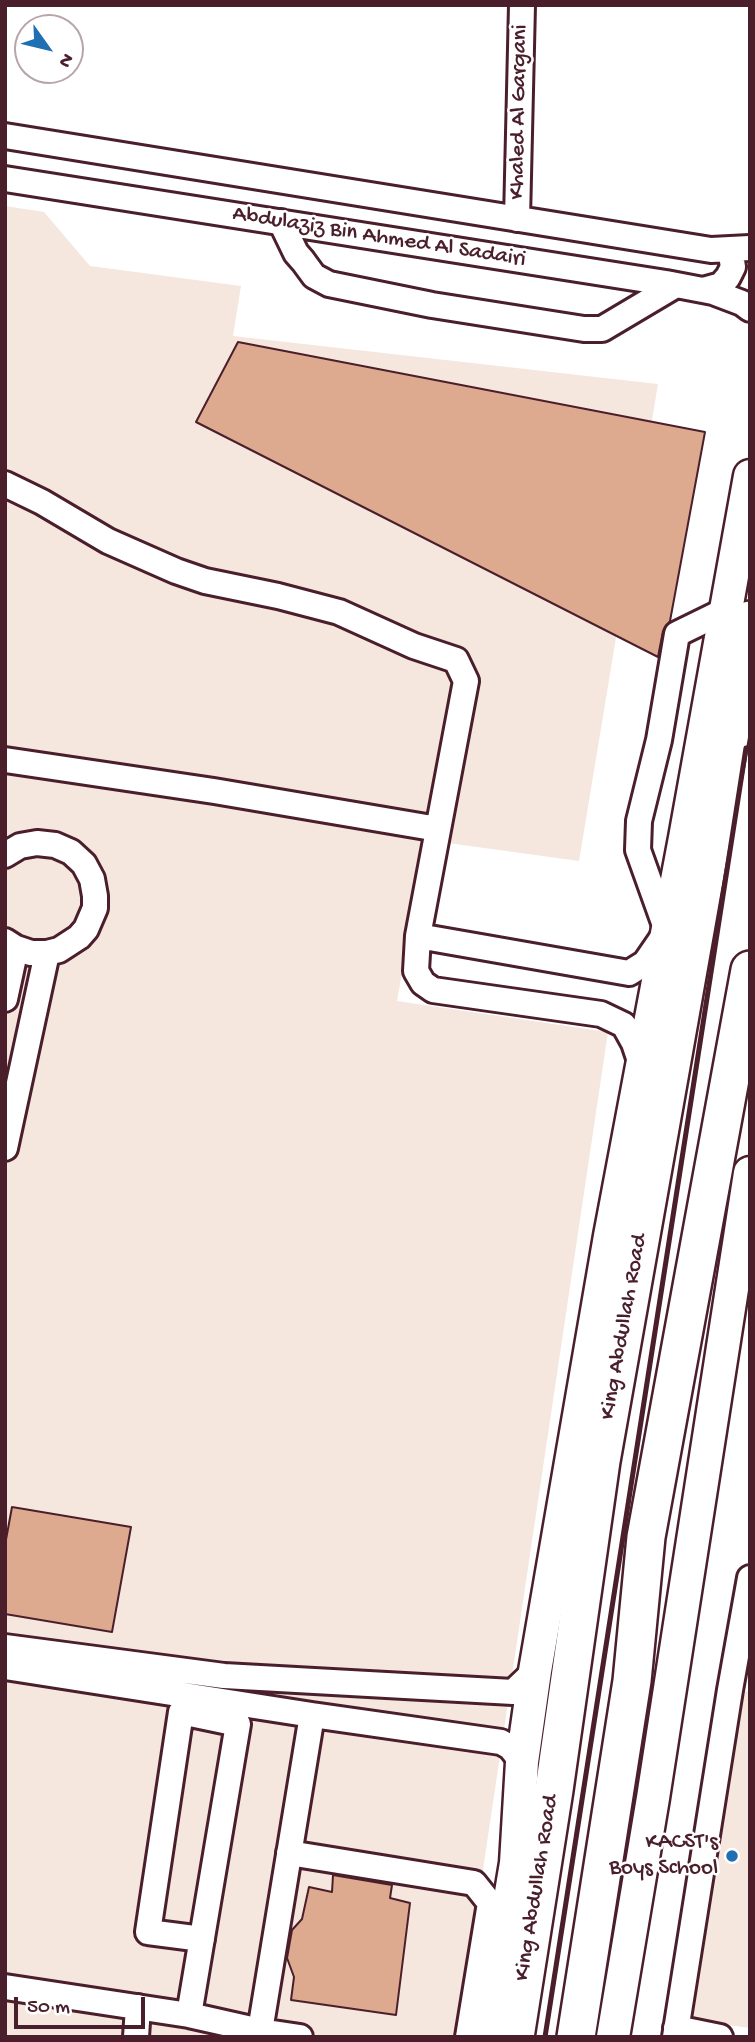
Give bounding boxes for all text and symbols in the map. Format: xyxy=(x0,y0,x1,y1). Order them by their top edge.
north arrow xyxy=(14,14,84,84)
street label: Khaled Al Gargani xyxy=(505,24,535,200)
text: N xyxy=(52,48,78,71)
street label: Abdulaziz Bin Ahmed Al Sadairi xyxy=(230,201,528,275)
street label: King Abdullah Road xyxy=(595,1232,655,1422)
street label: King Abdullah Road xyxy=(510,1793,566,1983)
place label: KACST's Boys School xyxy=(609,1829,718,1883)
marker: KACST's Boys School xyxy=(724,1848,740,1864)
scale bar xyxy=(18,1982,149,2026)
text: 50 m xyxy=(27,1996,70,2021)

